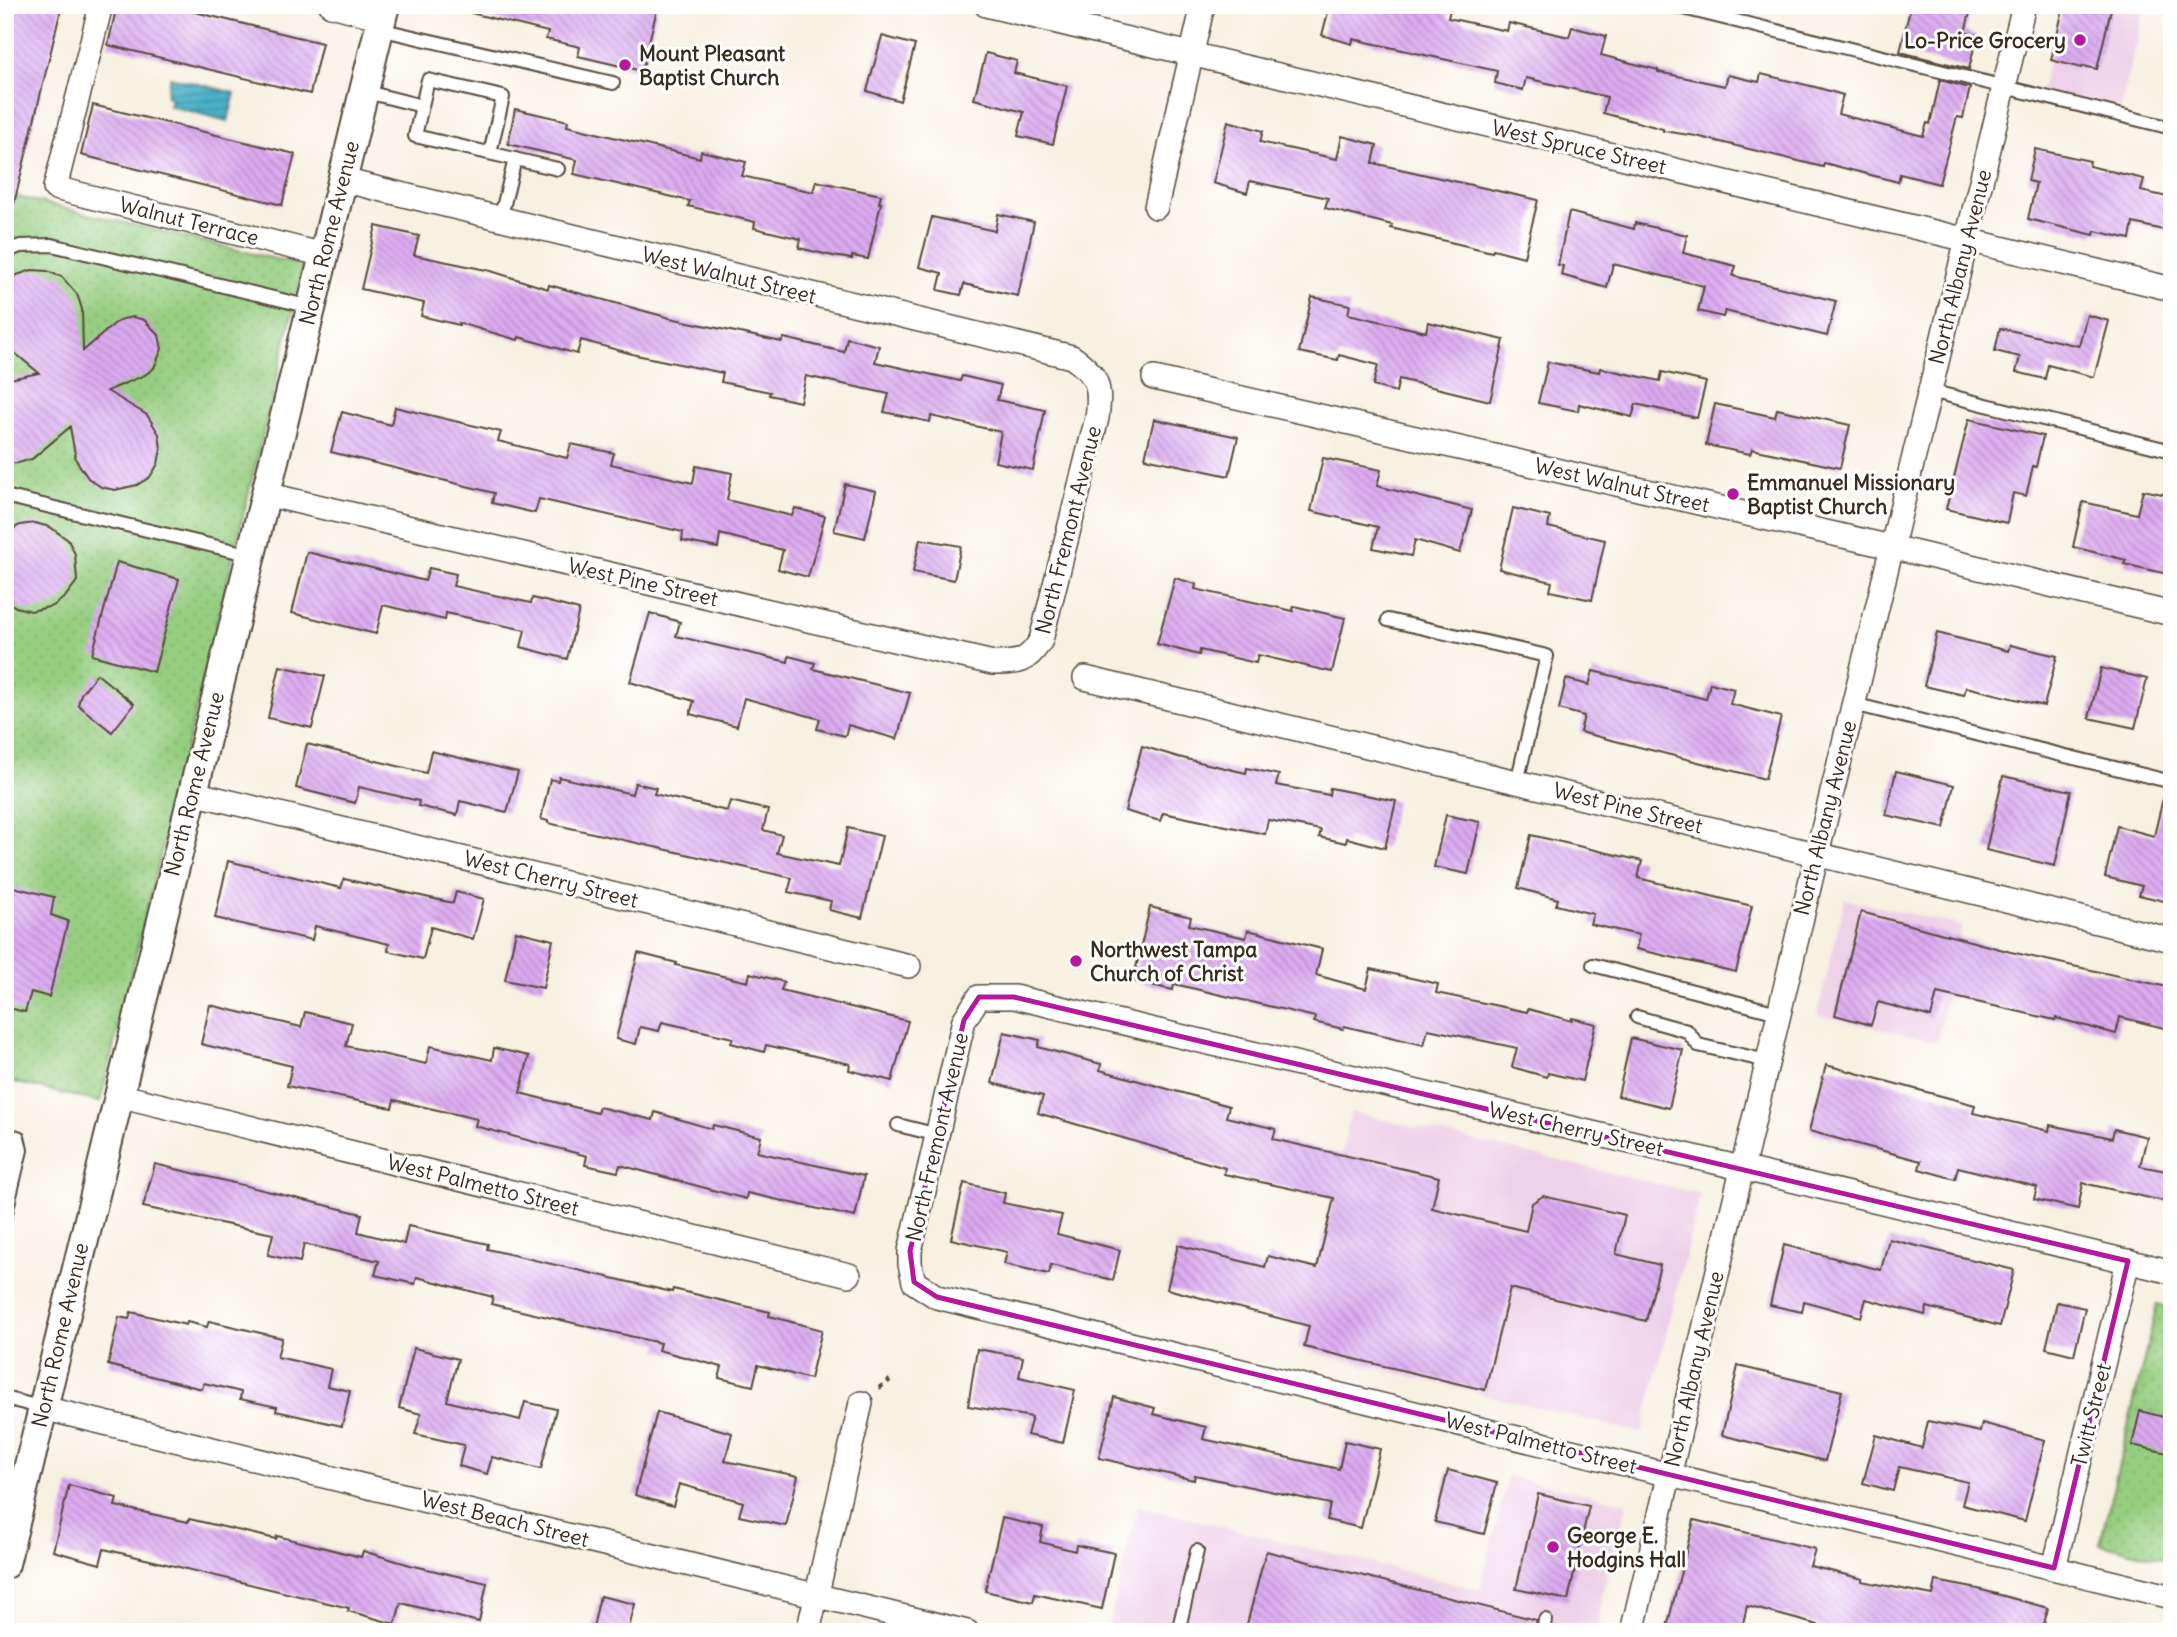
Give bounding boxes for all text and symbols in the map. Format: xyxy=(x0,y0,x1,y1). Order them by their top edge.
place label: Lo-Price Grocery xyxy=(1904,27,2066,54)
marker: Lo-Price Grocery xyxy=(2072,32,2088,48)
place label: Mount Pleasant Baptist Church xyxy=(639,40,786,91)
marker: Mount Pleasant Baptist Church xyxy=(617,57,633,73)
street label: West Spruce Street xyxy=(1489,114,1669,180)
street label: North Rome Avenue xyxy=(293,138,365,328)
street label: North Albany Avenue xyxy=(1923,167,1997,367)
street label: Walnut Terrace xyxy=(116,191,262,251)
street label: West Walnut Street xyxy=(639,240,819,310)
street label: North Fremont Avenue xyxy=(1029,423,1107,637)
street label: West Walnut Street xyxy=(1532,452,1712,518)
place label: Emmanuel Missionary Baptist Church xyxy=(1747,469,1955,520)
marker: Emmanuel Missionary Baptist Church xyxy=(1725,486,1741,502)
street label: West Pine Street xyxy=(565,552,721,612)
street label: North Rome Avenue xyxy=(158,689,230,879)
street label: North Albany Avenue xyxy=(1788,718,1862,918)
street label: West Pine Street xyxy=(1550,776,1706,840)
street label: West Cherry Street xyxy=(461,844,641,914)
place label: Northwest Tampa Church of Christ xyxy=(1090,936,1257,987)
marker: Northwest Tampa Church of Christ xyxy=(1068,953,1084,969)
street label: North Fremont Avenue xyxy=(900,1030,974,1244)
street label: West Cherry Street xyxy=(1486,1096,1666,1162)
street label: West Palmetto Street xyxy=(384,1148,582,1222)
street label: North Rome Avenue xyxy=(26,1240,94,1430)
street label: North Albany Avenue xyxy=(1658,1269,1730,1469)
street label: Twitt Street xyxy=(2065,1360,2117,1470)
street label: West Palmetto Street xyxy=(1442,1406,1640,1480)
street label: West Beach Street xyxy=(418,1485,592,1553)
place label: George E. Hodgins Hall xyxy=(1567,1522,1686,1573)
marker: George E. Hodgins Hall xyxy=(1545,1539,1561,1555)

